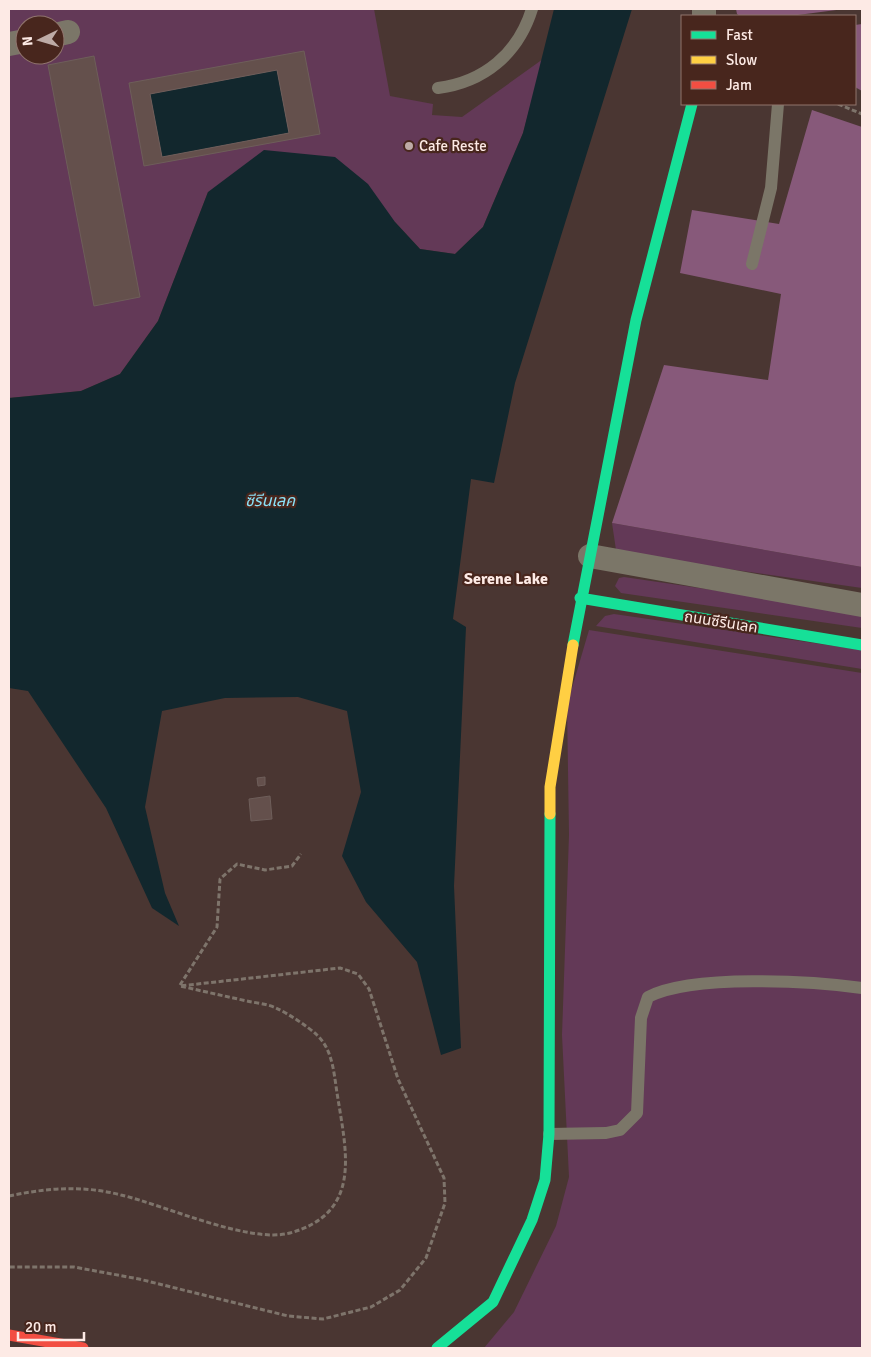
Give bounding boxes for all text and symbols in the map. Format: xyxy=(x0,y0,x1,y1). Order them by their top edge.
north arrow xyxy=(15,15,65,65)
legend xyxy=(681,15,856,105)
text: Fast xyxy=(726,26,753,44)
text: N xyxy=(19,35,36,47)
text: Slow xyxy=(726,51,757,69)
text: Jam xyxy=(726,76,752,94)
place label: Cafe Reste xyxy=(419,137,487,155)
marker: Cafe Reste xyxy=(403,140,415,152)
water label: ซีรีนเลค xyxy=(245,491,296,511)
district label: Serene Lake xyxy=(464,569,548,589)
street label: ถนนซีรีนเลค xyxy=(683,607,759,637)
scale bar xyxy=(18,1310,84,1342)
text: 20 m xyxy=(25,1318,56,1336)

